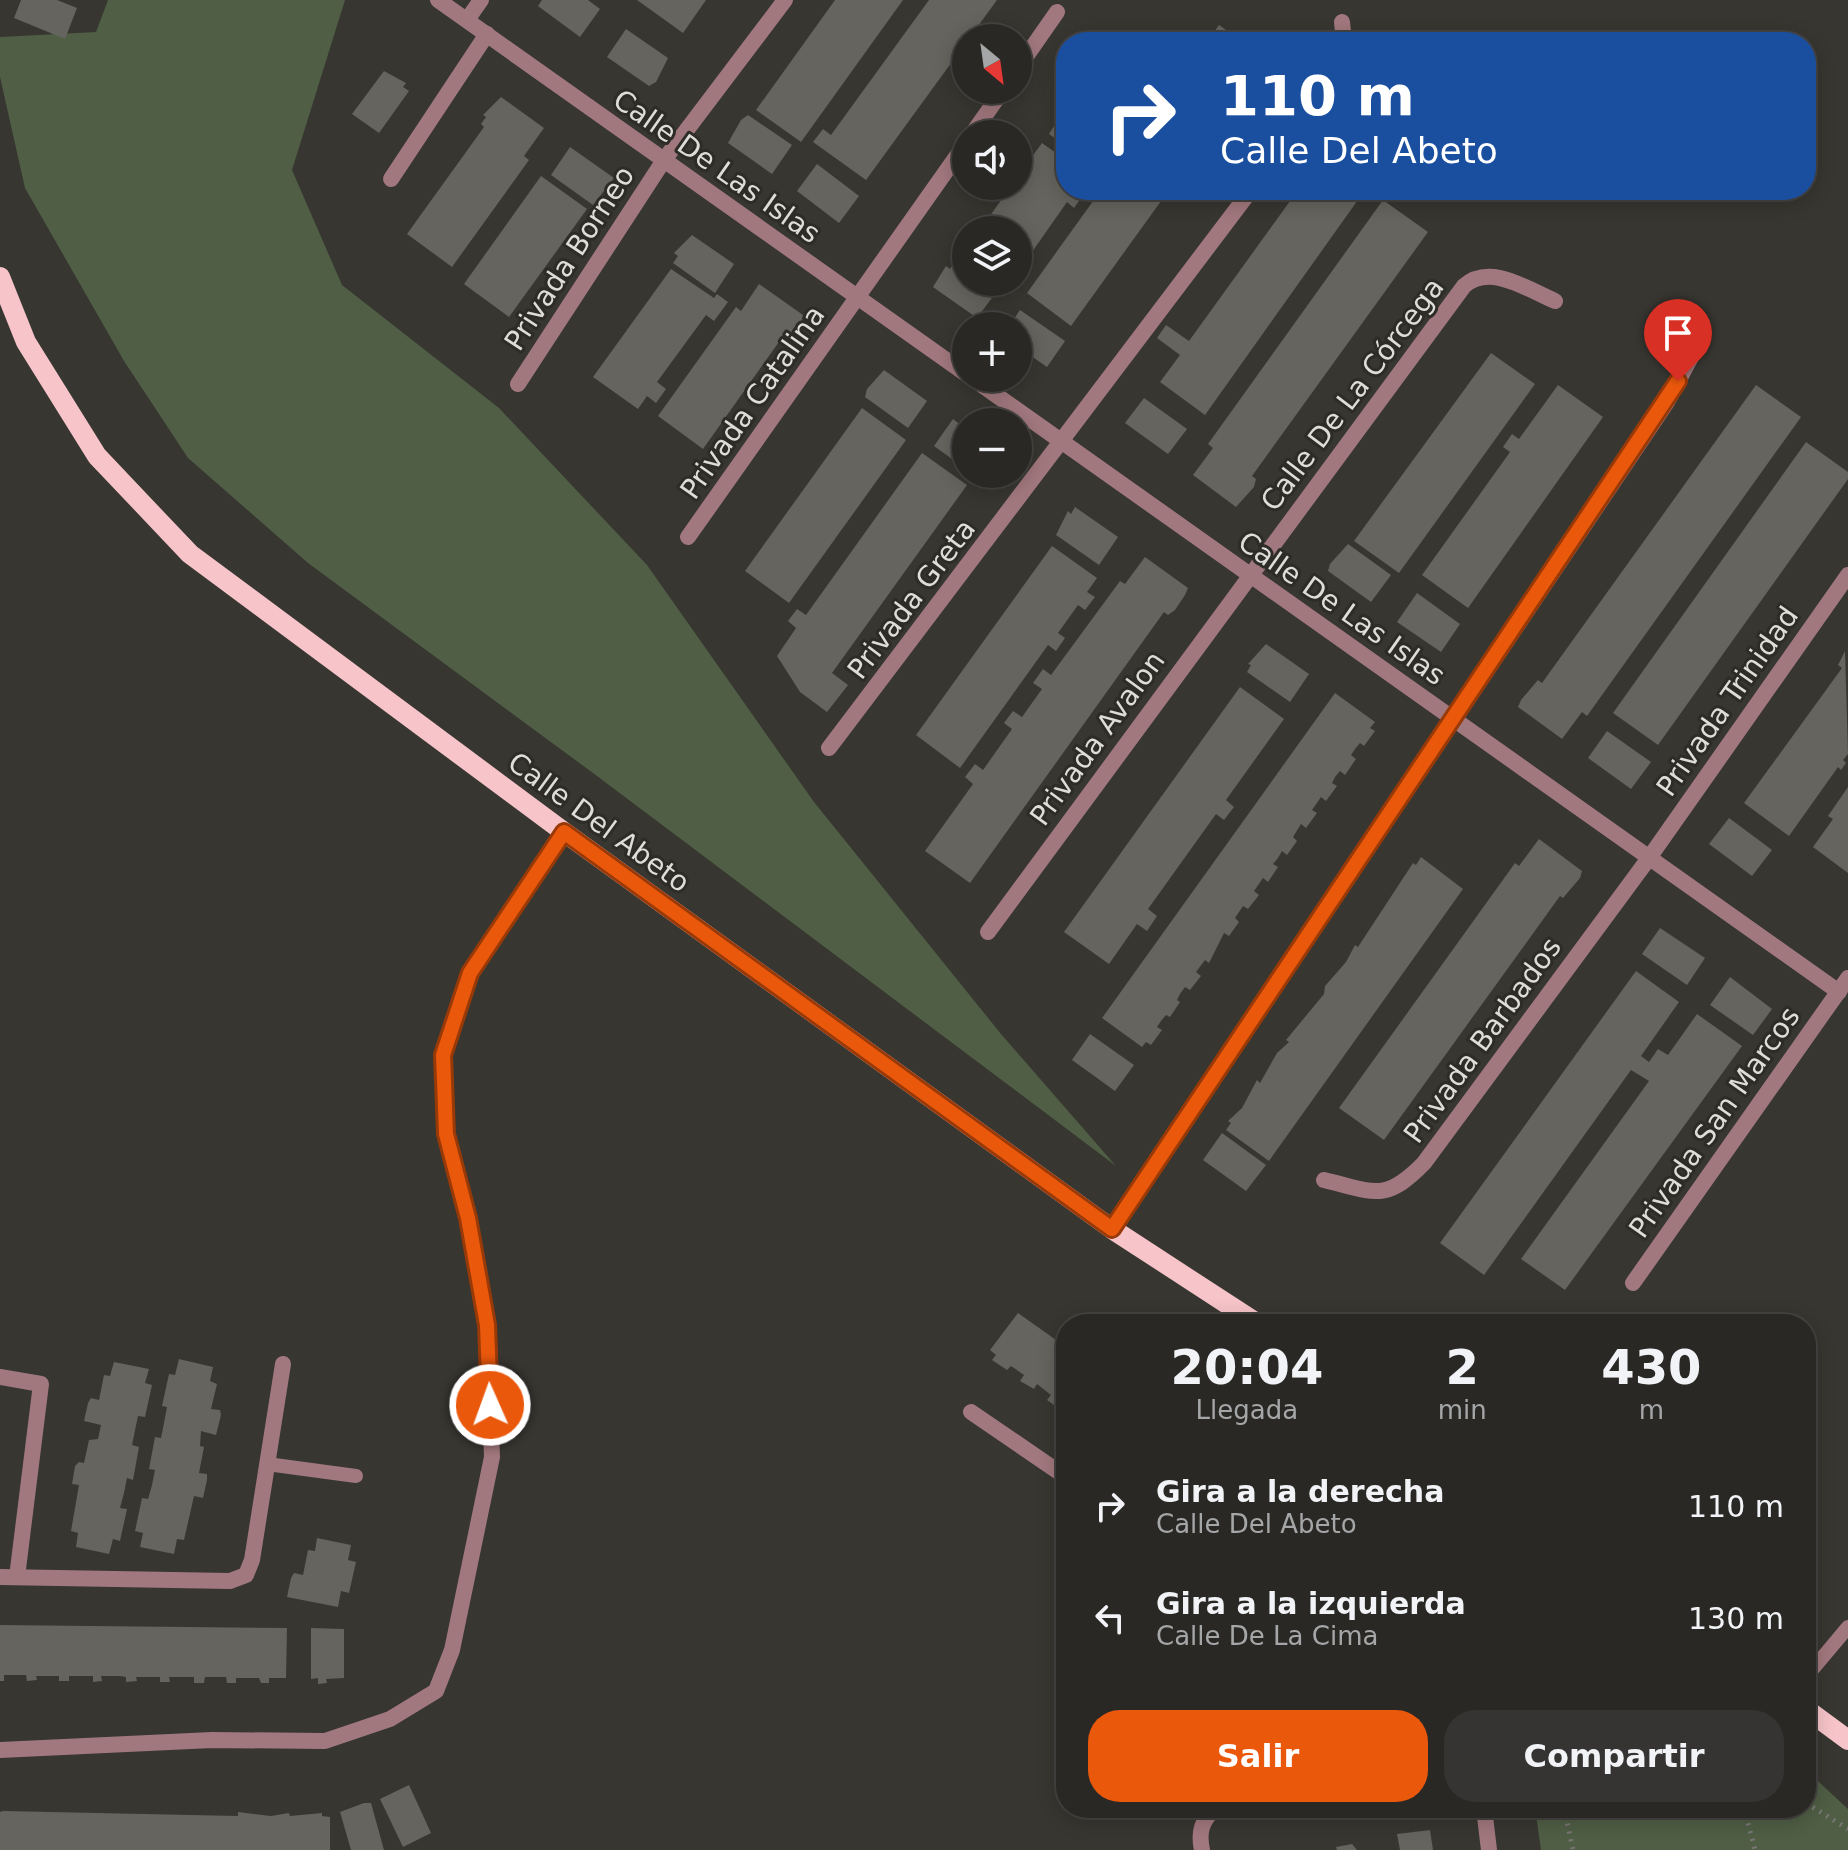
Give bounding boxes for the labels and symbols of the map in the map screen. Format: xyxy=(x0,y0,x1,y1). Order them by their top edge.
north arrow xyxy=(952,24,1032,104)
street label: Calle De Las Islas xyxy=(607,83,826,250)
street label: Privada Borneo xyxy=(498,160,641,356)
street label: Calle De La Córcega xyxy=(1254,271,1451,517)
street label: Privada Catalina xyxy=(673,299,831,505)
pin xyxy=(1644,299,1712,381)
street label: Privada Greta xyxy=(841,513,982,686)
street label: Calle De Las Islas xyxy=(1232,525,1451,692)
street label: Privada Trinidad xyxy=(1650,600,1805,802)
street label: Privada Avalon xyxy=(1023,645,1172,832)
street label: Calle Del Abeto xyxy=(502,746,696,899)
street label: Privada Barbados xyxy=(1397,931,1568,1149)
street label: Privada San Marcos xyxy=(1622,1001,1807,1244)
position arrow xyxy=(448,1363,532,1447)

